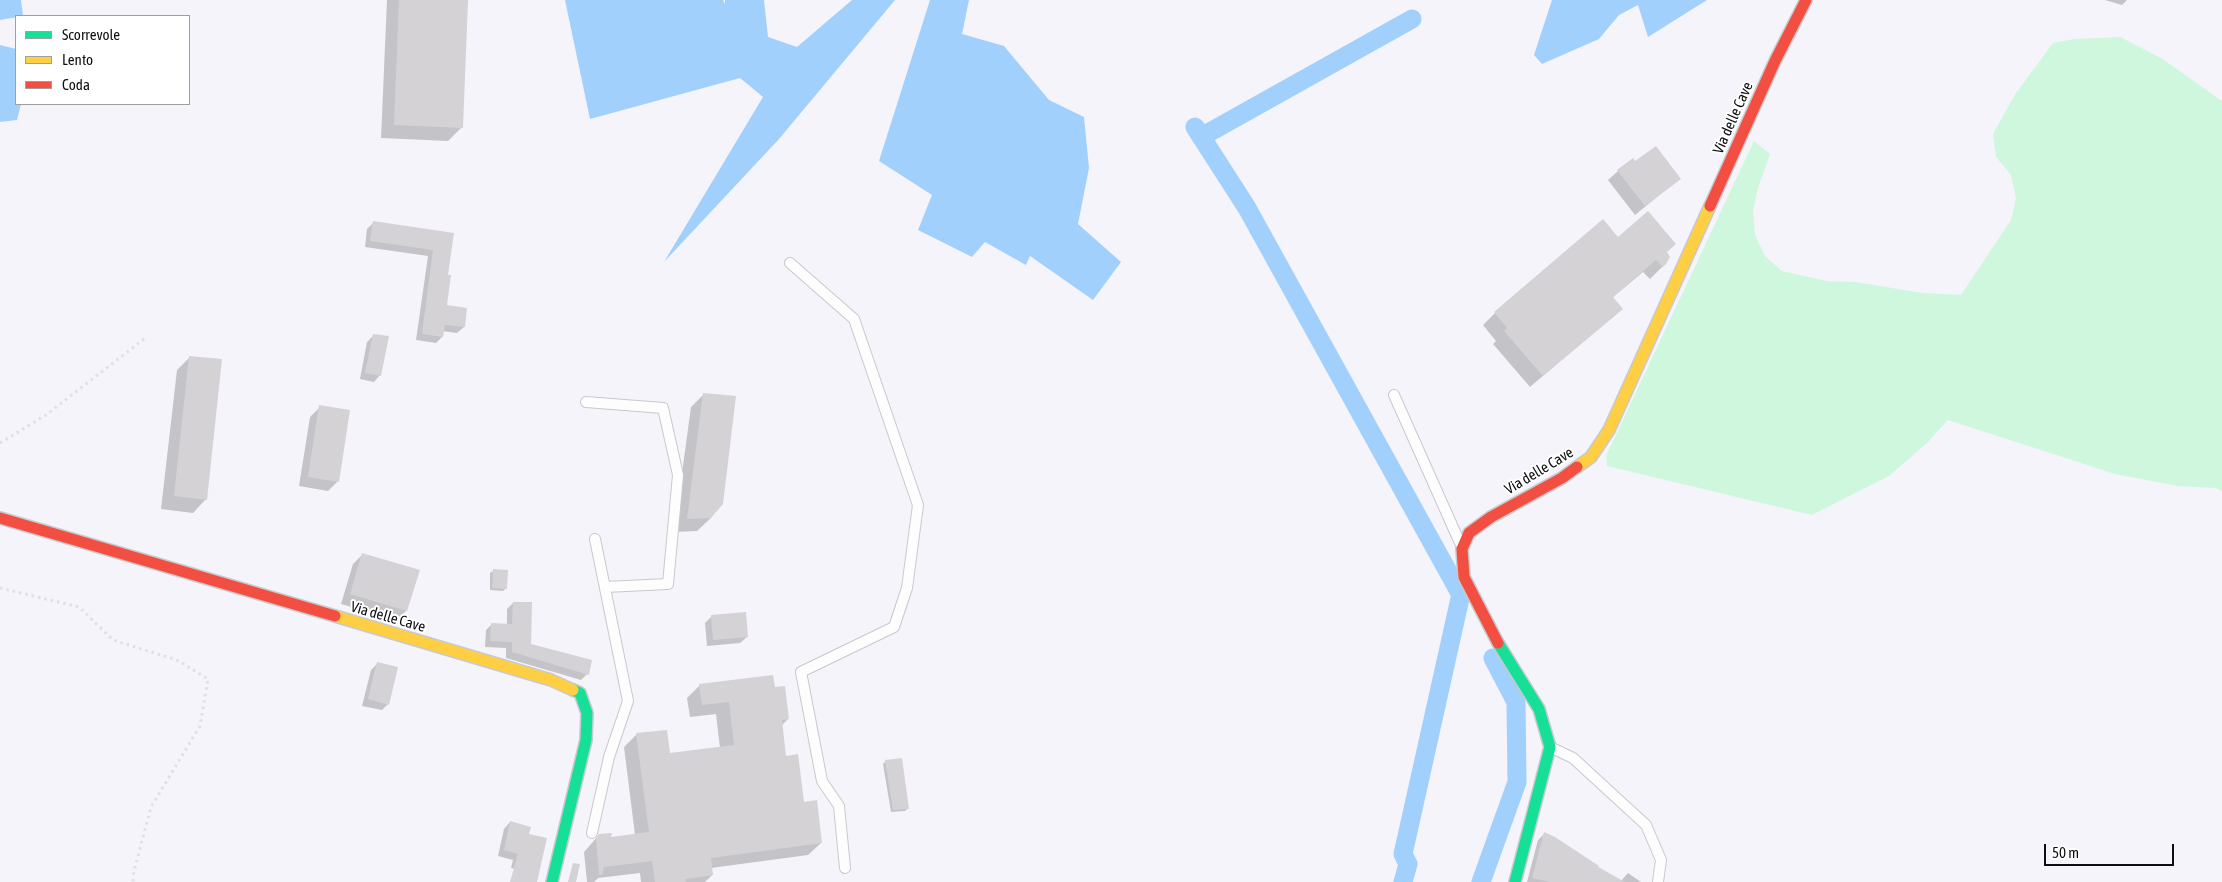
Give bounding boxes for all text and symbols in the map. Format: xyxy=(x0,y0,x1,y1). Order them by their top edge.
legend xyxy=(15,15,190,105)
text: Scorrevole xyxy=(62,26,120,43)
text: Lento xyxy=(62,51,93,68)
text: Coda xyxy=(62,76,90,93)
street label: Via delle Cave xyxy=(1709,79,1757,157)
street label: Via delle Cave xyxy=(1501,443,1577,499)
street label: Via delle Cave xyxy=(349,598,427,636)
scale bar xyxy=(2047,834,2177,866)
text: 50 m xyxy=(2052,844,2079,861)

